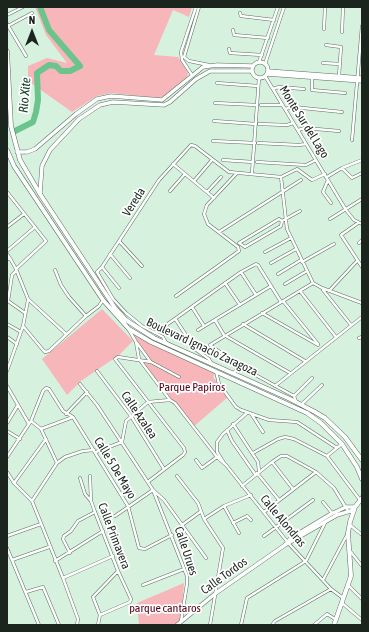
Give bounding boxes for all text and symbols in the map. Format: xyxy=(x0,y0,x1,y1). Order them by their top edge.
north arrow xyxy=(12,12,52,52)
text: N xyxy=(29,14,35,26)
water label: Rio Xite xyxy=(16,77,34,113)
street label: Monte Sur del Lago xyxy=(276,83,332,161)
street label: Vereda xyxy=(119,185,149,219)
street label: Boulevard Ignacio Zaragoza xyxy=(144,315,260,379)
park label: Parque Papiros xyxy=(159,380,225,394)
street label: Calle Azalea xyxy=(118,389,160,441)
street label: Calle 5 De Mayo xyxy=(91,435,139,501)
street label: Calle Alondras xyxy=(257,492,309,550)
street label: Calle Primavera xyxy=(95,501,133,571)
street label: Calle Urues xyxy=(171,525,201,577)
street label: Calle Tordos xyxy=(198,554,250,598)
park label: parque cantaros xyxy=(129,601,201,615)

